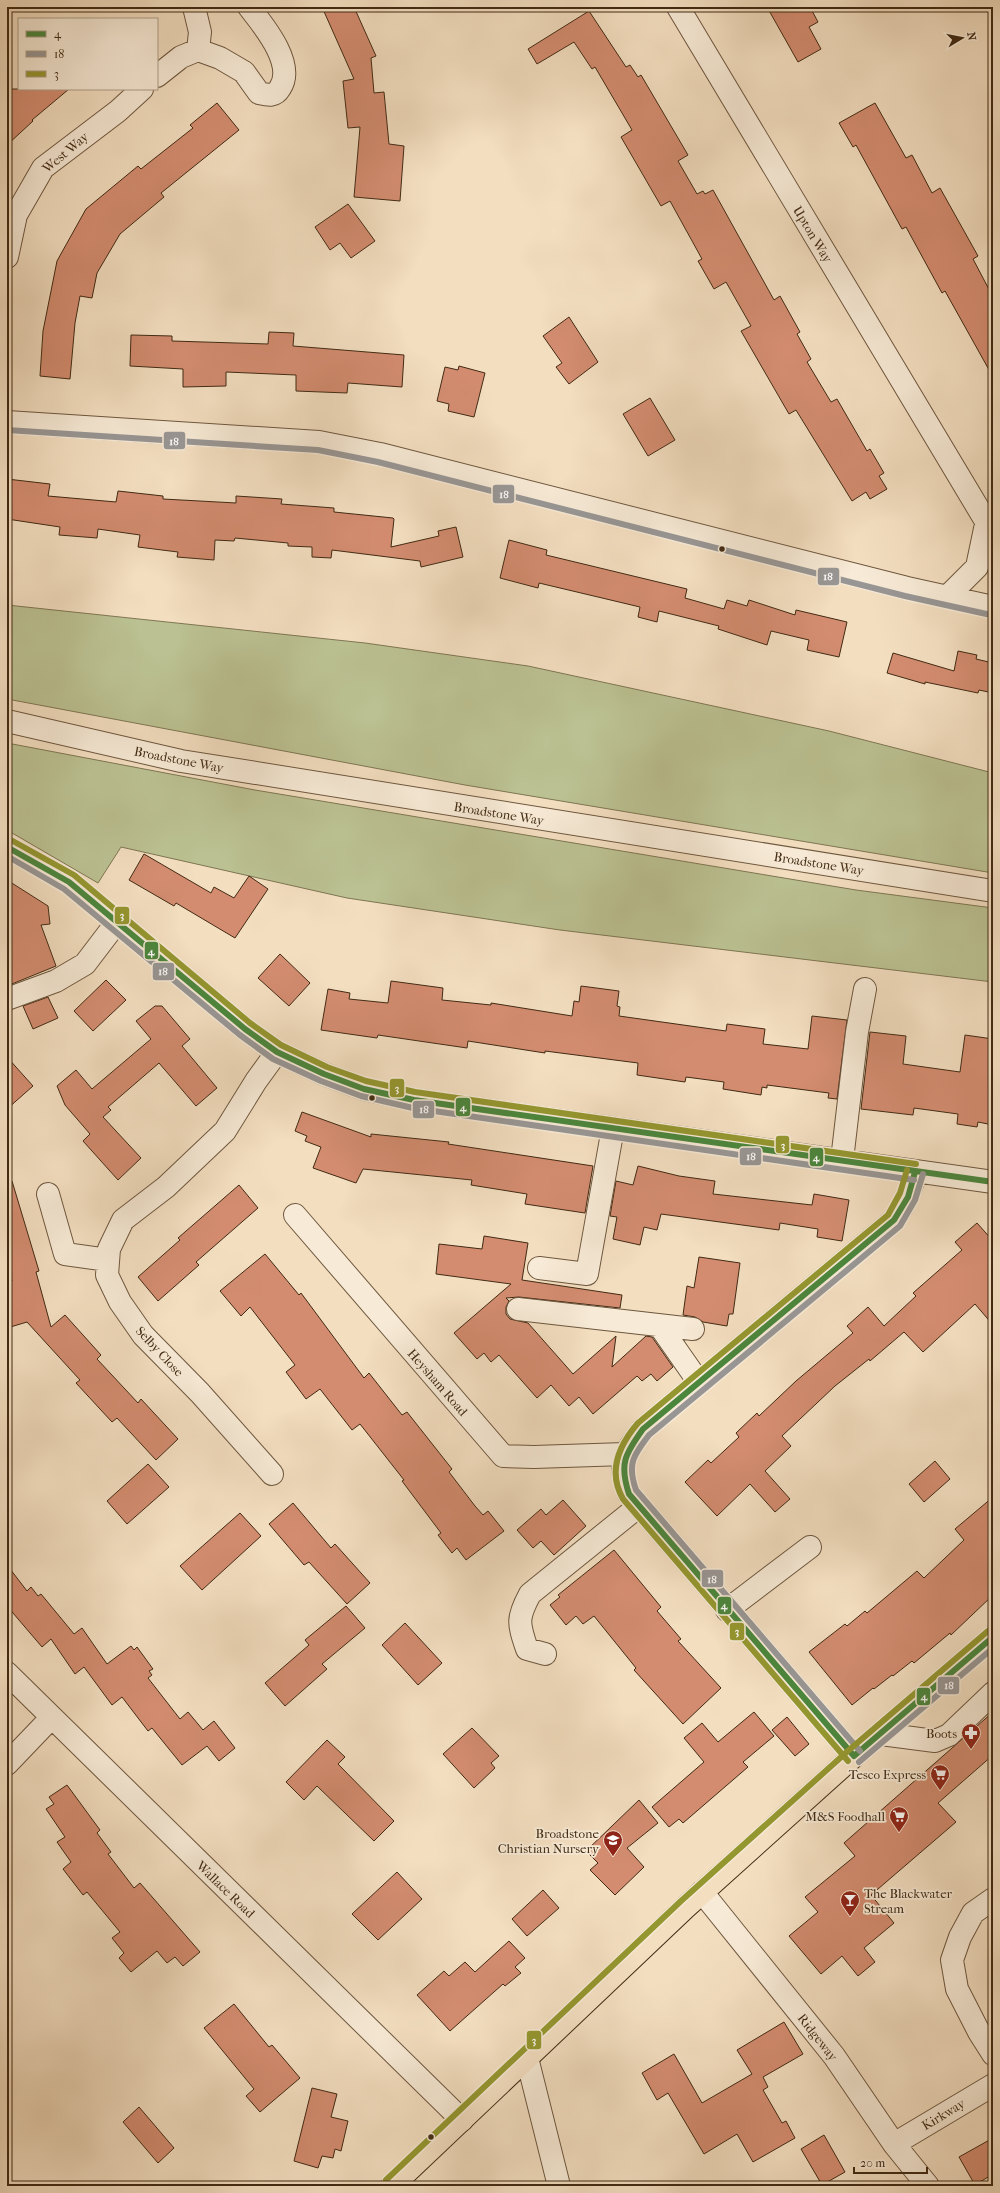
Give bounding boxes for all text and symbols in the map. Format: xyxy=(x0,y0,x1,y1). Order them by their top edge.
legend xyxy=(18,18,158,90)
north arrow xyxy=(942,18,982,58)
text: 4 xyxy=(54,27,62,41)
text: N xyxy=(964,31,979,42)
text: 18 xyxy=(54,47,64,61)
text: 3 xyxy=(54,67,59,81)
street label: West Way xyxy=(39,128,92,176)
street label: Upton Way xyxy=(790,203,836,266)
line badge: 18 xyxy=(163,431,186,450)
text: 18 xyxy=(169,435,179,448)
line badge: 18 xyxy=(492,484,515,504)
text: 18 xyxy=(499,488,509,501)
unlabelled marker xyxy=(717,544,727,554)
line badge: 18 xyxy=(817,567,840,586)
text: 18 xyxy=(823,570,833,583)
street label: Broadstone Way xyxy=(133,743,226,776)
street label: Broadstone Way xyxy=(453,799,546,828)
street label: Broadstone Way xyxy=(773,849,866,878)
line badge: 3 xyxy=(114,906,130,925)
text: 3 xyxy=(120,909,125,922)
line badge: 4 xyxy=(144,941,159,960)
text: 4 xyxy=(147,945,155,958)
line badge: 18 xyxy=(152,962,175,981)
text: 18 xyxy=(158,965,168,978)
line badge: 3 xyxy=(389,1078,405,1098)
text: 3 xyxy=(395,1082,400,1095)
unlabelled marker xyxy=(367,1093,377,1103)
line badge: 4 xyxy=(455,1097,471,1117)
line badge: 18 xyxy=(412,1100,435,1119)
text: 4 xyxy=(459,1101,467,1114)
text: 18 xyxy=(419,1103,429,1116)
line badge: 3 xyxy=(775,1135,790,1154)
text: 3 xyxy=(781,1139,786,1152)
line badge: 18 xyxy=(739,1147,762,1166)
line badge: 4 xyxy=(809,1147,824,1167)
text: 18 xyxy=(746,1150,756,1163)
text: 4 xyxy=(812,1151,820,1164)
street label: Selby Close xyxy=(133,1323,187,1380)
street label: Heysham Road xyxy=(404,1346,471,1420)
line badge: 18 xyxy=(701,1569,724,1588)
text: 18 xyxy=(707,1573,717,1586)
line badge: 4 xyxy=(717,1596,732,1615)
text: 4 xyxy=(720,1599,728,1612)
line badge: 3 xyxy=(729,1622,745,1641)
text: 3 xyxy=(735,1625,740,1638)
line badge: 18 xyxy=(937,1676,960,1695)
text: 18 xyxy=(944,1679,954,1692)
line badge: 4 xyxy=(916,1687,931,1706)
text: 4 xyxy=(920,1690,928,1703)
pharmacy icon: Boots xyxy=(960,1722,982,1750)
place label: Boots xyxy=(926,1726,957,1741)
supermarket icon: Tesco Express xyxy=(929,1763,951,1791)
place label: Tesco Express xyxy=(849,1767,926,1782)
supermarket icon: M&S Foodhall xyxy=(888,1805,910,1833)
place label: M&S Foodhall xyxy=(805,1809,885,1824)
place label: Broadstone Christian Nursery xyxy=(498,1826,600,1856)
school or university icon: Broadstone Christian Nursery xyxy=(602,1829,624,1857)
street label: Wallace Road xyxy=(193,1857,258,1921)
place label: The Blackwater Stream xyxy=(864,1886,953,1916)
bar icon: The Blackwater Stream xyxy=(839,1889,861,1917)
street label: Ridgeway xyxy=(795,2011,841,2065)
line badge: 3 xyxy=(526,2030,542,2050)
text: 3 xyxy=(532,2034,537,2047)
street label: Kirkway xyxy=(919,2095,968,2133)
unlabelled marker xyxy=(426,2132,436,2142)
scale bar xyxy=(854,2149,927,2175)
text: 20 m xyxy=(860,2156,885,2170)

